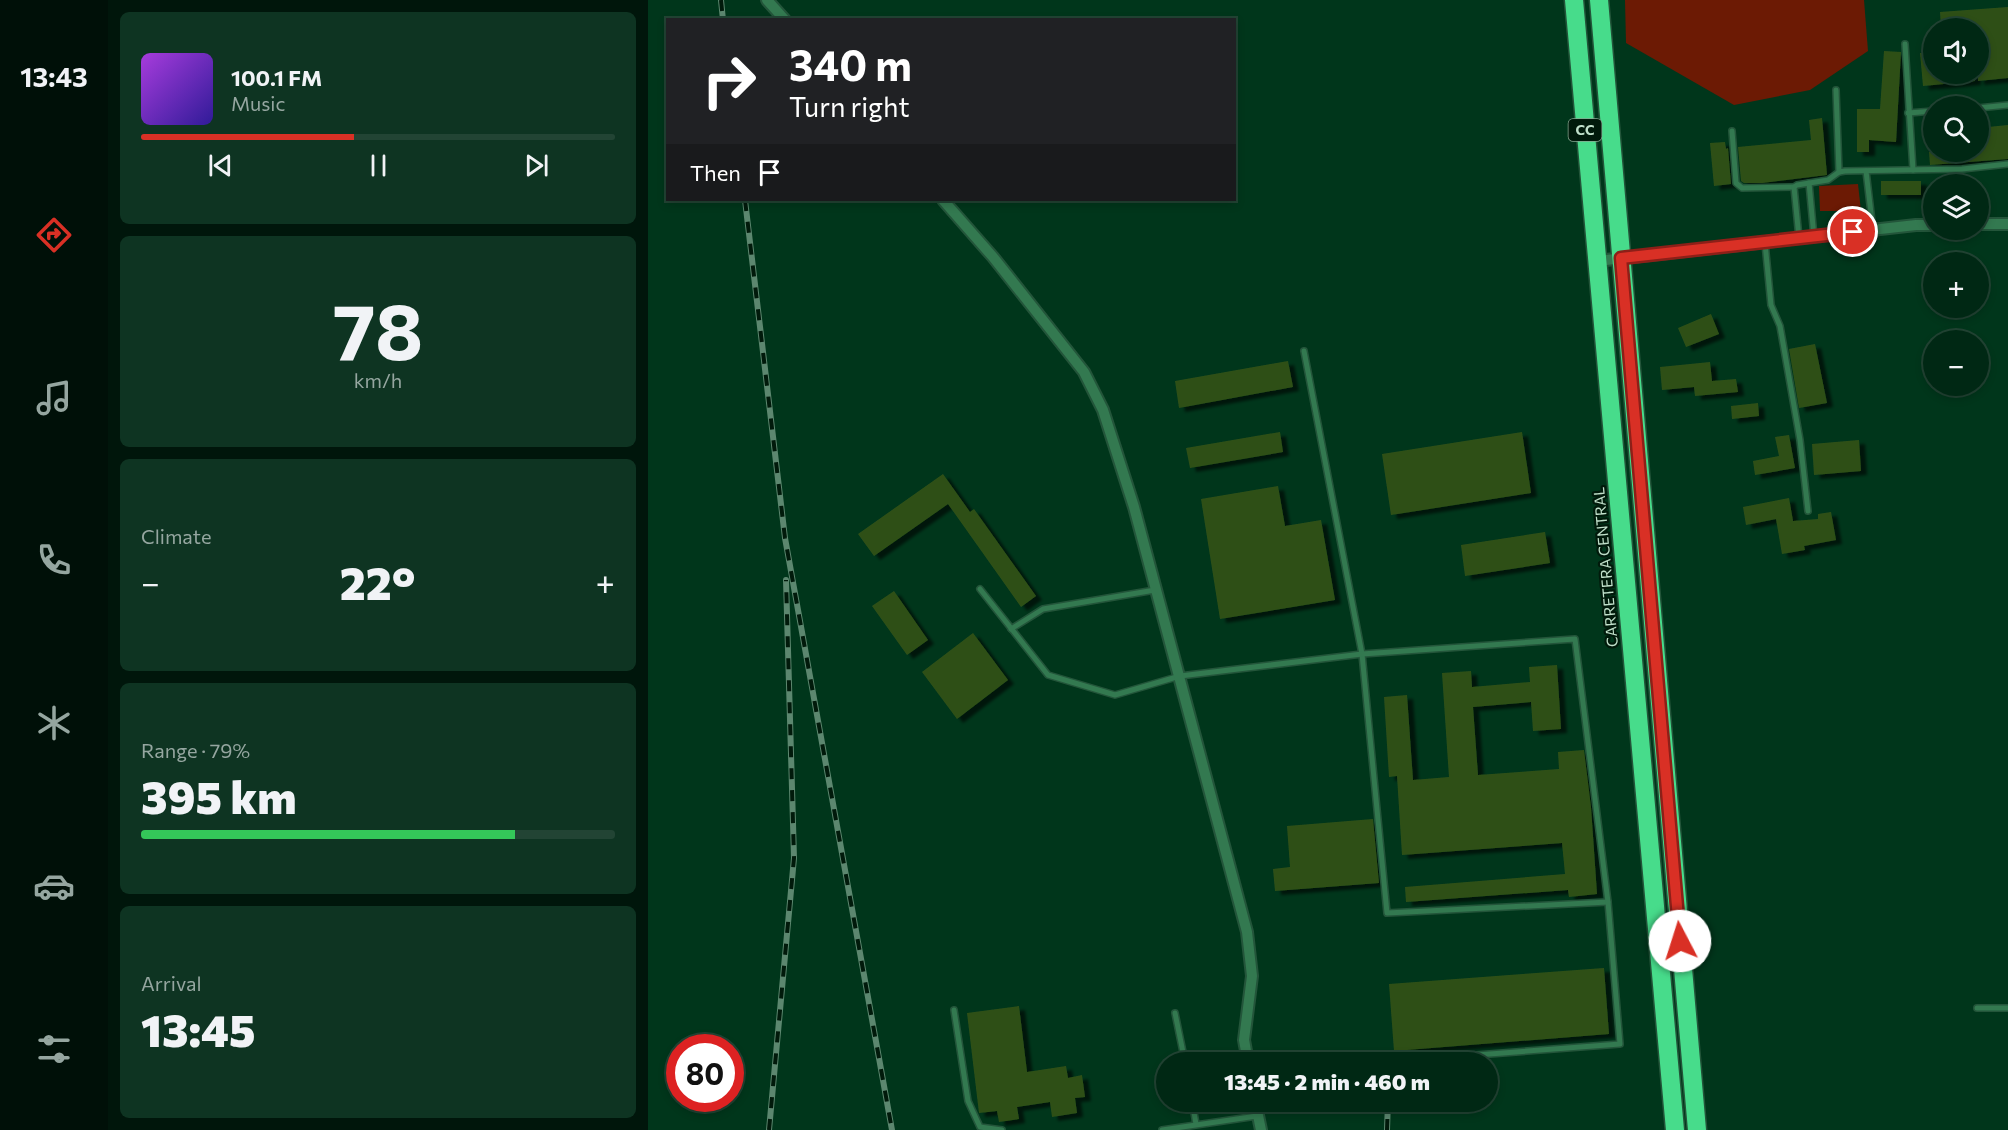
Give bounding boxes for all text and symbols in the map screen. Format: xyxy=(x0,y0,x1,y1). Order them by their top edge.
map controls xyxy=(1923,18,1989,396)
button: sound xyxy=(1923,18,1989,84)
text: 340 m xyxy=(789,38,912,90)
icon: right xyxy=(690,42,768,120)
text: 13:43 xyxy=(20,60,88,93)
text: 100.1 FM xyxy=(231,64,322,91)
text: Turn right xyxy=(789,90,909,123)
text: Music xyxy=(231,91,285,115)
button: search xyxy=(1923,96,1989,162)
road number: CC xyxy=(1568,119,1602,141)
icon: previous xyxy=(204,149,237,182)
icon: pause xyxy=(362,149,395,182)
icon: next xyxy=(520,149,553,182)
icon: arrive xyxy=(753,156,786,189)
text: Then xyxy=(690,159,741,186)
button: layers xyxy=(1923,174,1989,240)
pin xyxy=(1827,206,1878,257)
icon: directions xyxy=(33,214,75,256)
icon: arrive xyxy=(1836,215,1869,248)
button: + xyxy=(1923,252,1989,318)
text: 78 xyxy=(333,281,423,376)
button: − xyxy=(1923,330,1989,396)
text: km/h xyxy=(354,368,402,392)
icon: music xyxy=(33,377,75,419)
street label: CARRETERA CENTRAL xyxy=(1589,486,1621,648)
text: Climate xyxy=(141,524,211,548)
icon: phone xyxy=(33,539,75,581)
text: 22° xyxy=(340,554,416,609)
text: − xyxy=(141,561,160,602)
text: + xyxy=(596,561,615,602)
icon: climate xyxy=(33,702,75,744)
text: Range · 79% xyxy=(141,738,250,762)
text: 395 km xyxy=(141,768,297,823)
icon: car xyxy=(33,865,75,907)
position arrow xyxy=(1648,909,1712,973)
text: Arrival xyxy=(141,971,202,995)
text: 13:45 xyxy=(141,1001,256,1056)
icon: filters xyxy=(33,1028,75,1070)
speed limit sign: 80 xyxy=(666,1034,744,1112)
text: 13:45 · 2 min · 460 m xyxy=(1224,1068,1430,1095)

